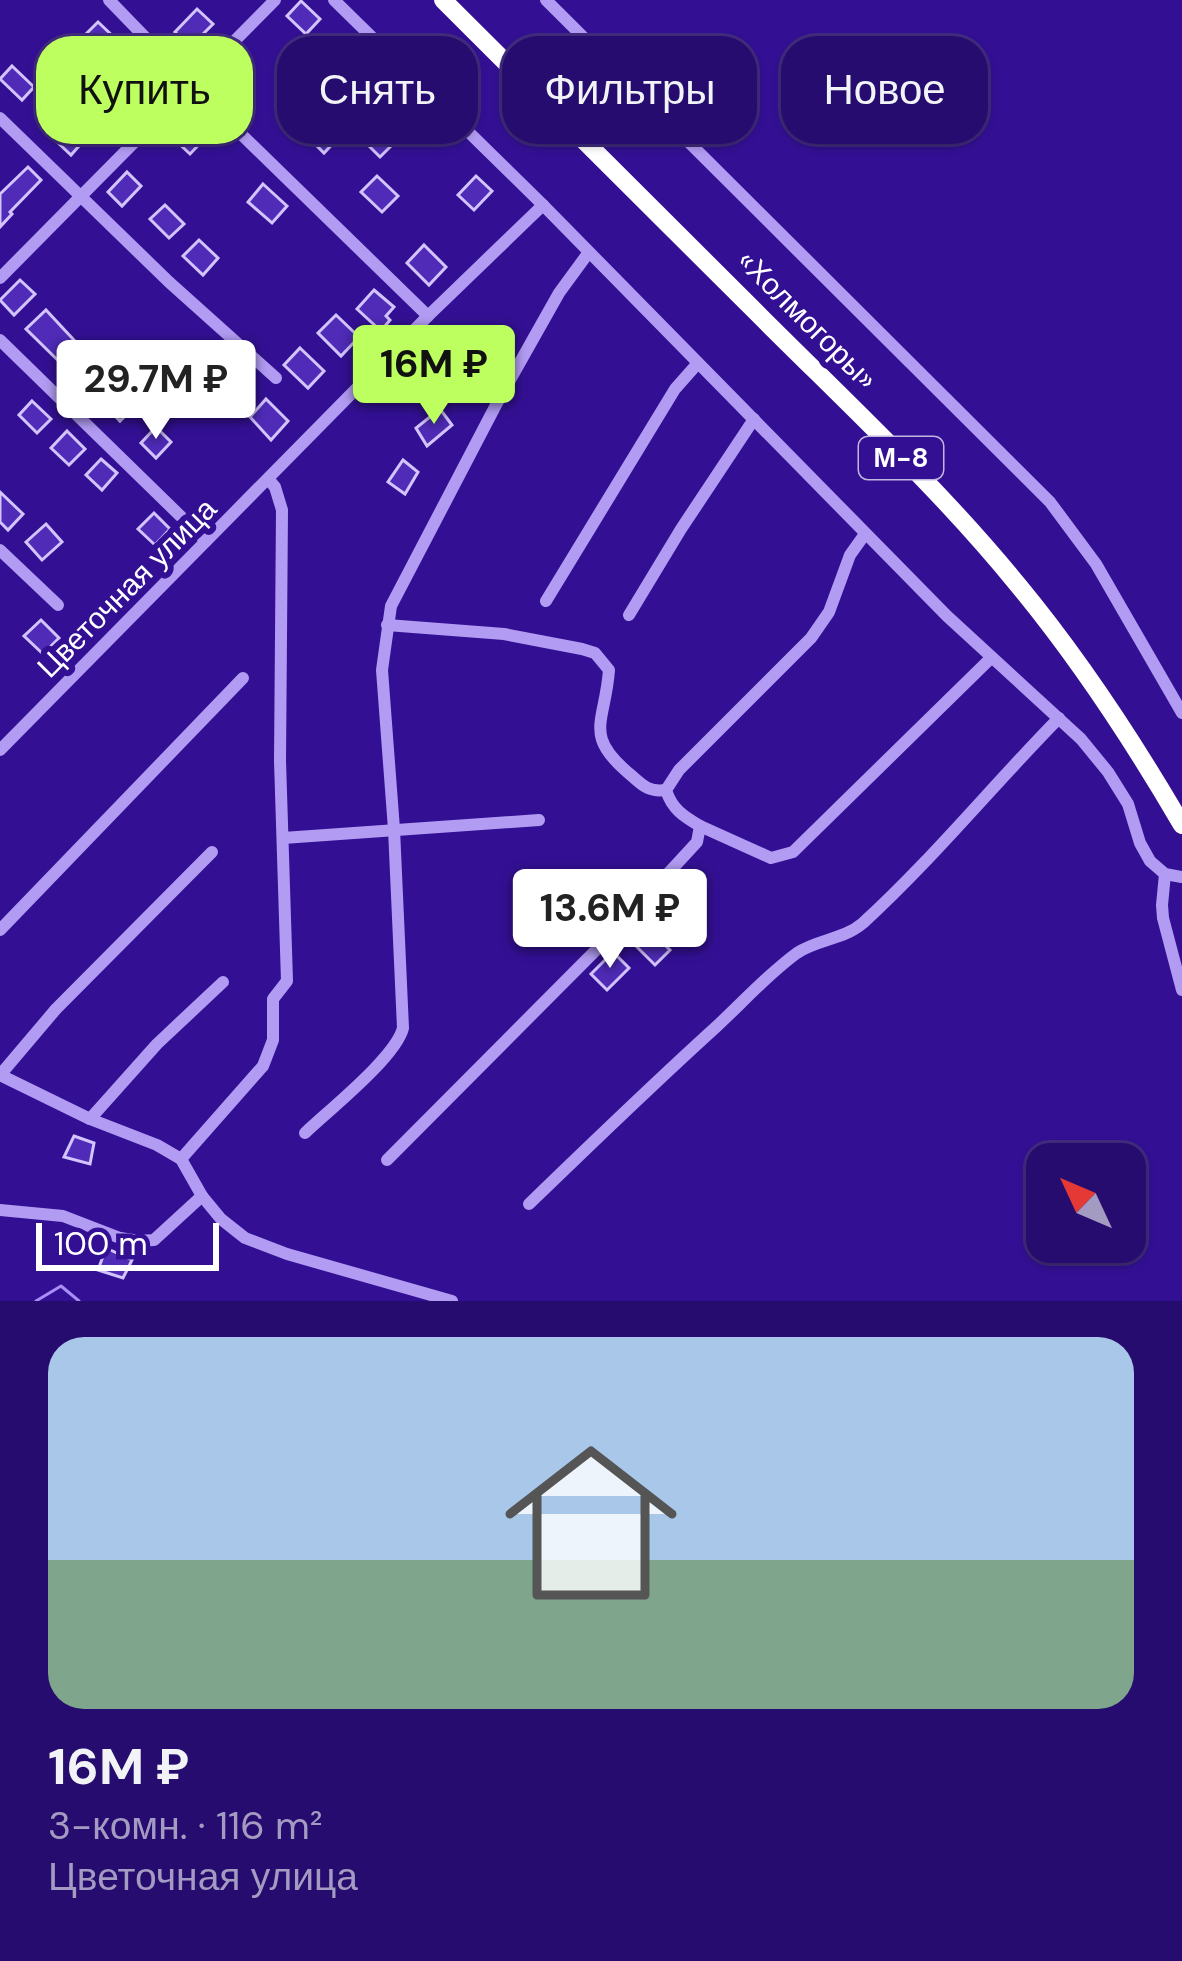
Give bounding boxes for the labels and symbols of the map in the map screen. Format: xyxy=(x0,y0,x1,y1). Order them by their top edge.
street label: «Холмогоры» xyxy=(729,241,886,398)
pin: 16M ₽ xyxy=(350,325,518,427)
pin: 29.7M ₽ xyxy=(45,340,267,442)
road number: М-8 xyxy=(859,437,943,479)
street label: Цветочная улица xyxy=(29,489,225,686)
pin: 13.6M ₽ xyxy=(499,869,721,971)
north arrow xyxy=(1026,1143,1146,1263)
scale bar xyxy=(36,1217,219,1270)

